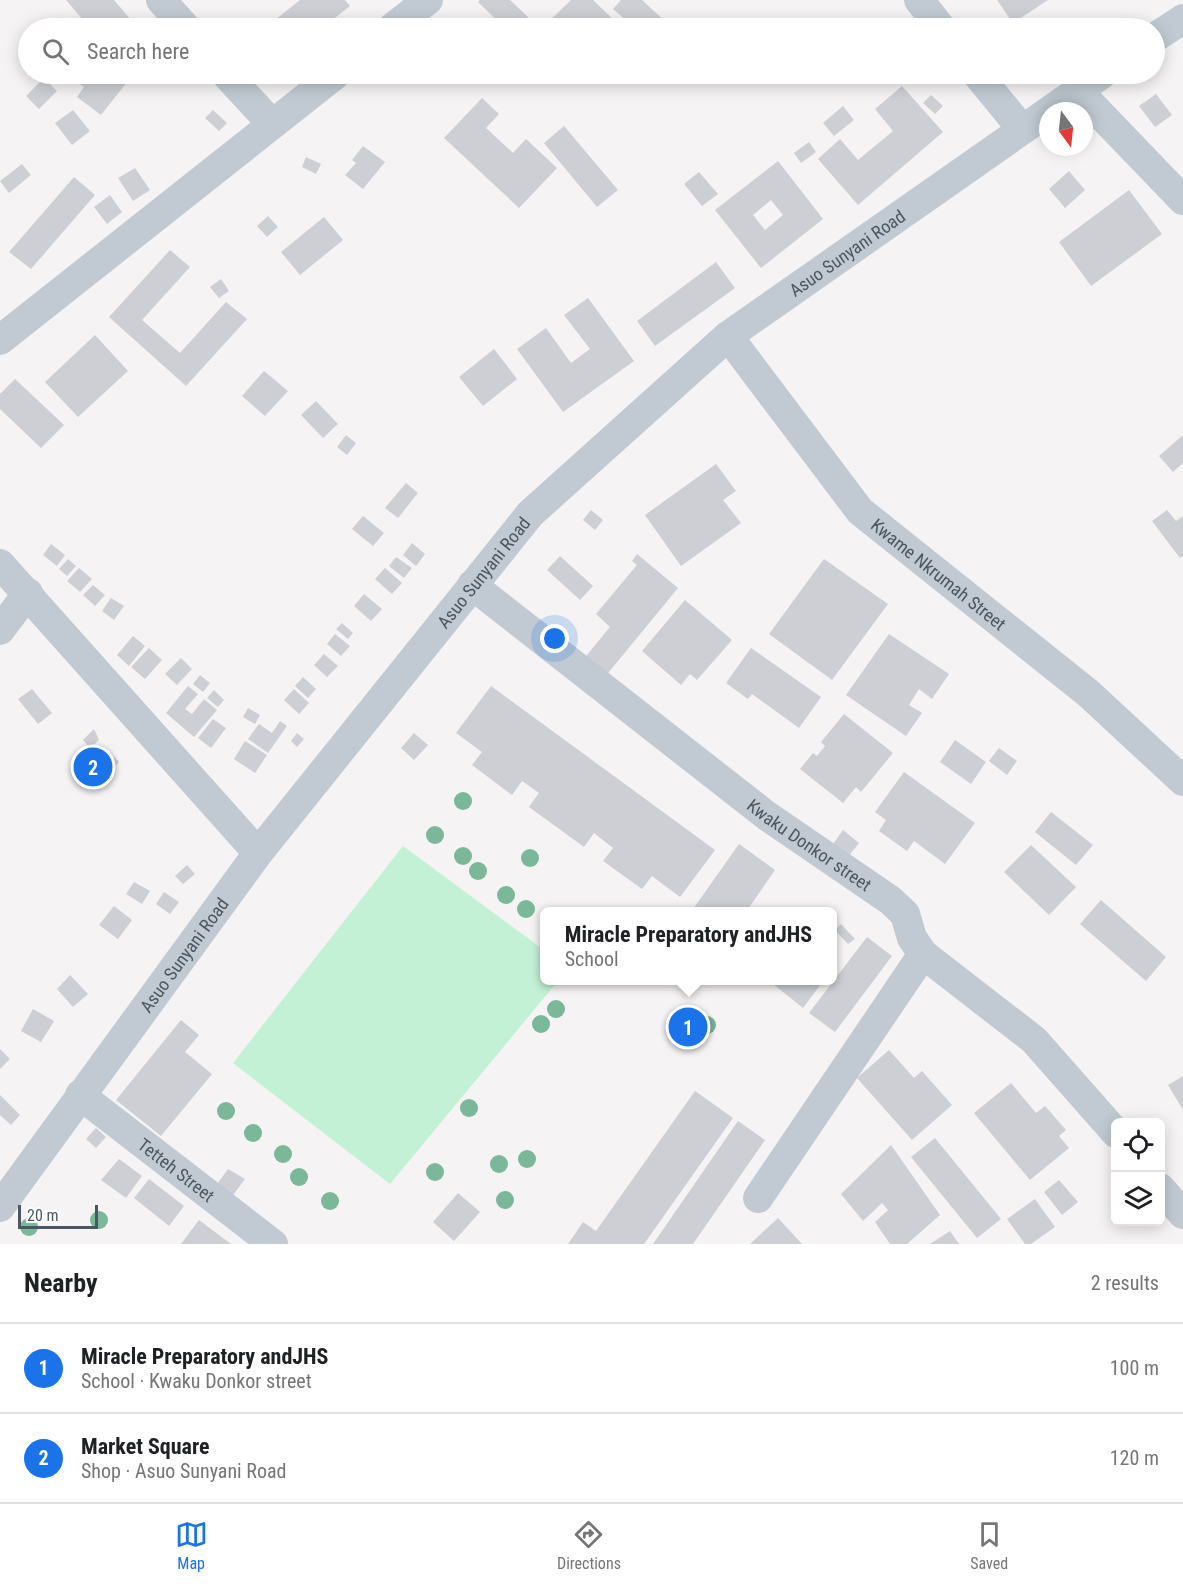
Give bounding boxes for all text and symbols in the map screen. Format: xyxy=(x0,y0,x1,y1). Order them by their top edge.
search box xyxy=(18,18,1165,84)
icon: search xyxy=(39,35,72,68)
text: Search here xyxy=(87,39,189,64)
north arrow xyxy=(1039,102,1093,156)
street label: Asuo Sunyani Road xyxy=(785,205,909,301)
street label: Asuo Sunyani Road xyxy=(432,512,534,632)
street label: Kwame Nkrumah Street xyxy=(867,514,1010,634)
your location xyxy=(540,624,569,653)
pin: 2 xyxy=(74,744,112,789)
street label: Kwaku Donkor street xyxy=(743,794,876,895)
street label: Asuo Sunyani Road xyxy=(135,894,232,1016)
popup xyxy=(540,907,837,985)
text: Miracle Preparatory andJHS xyxy=(565,922,812,947)
text: School xyxy=(565,947,619,971)
pin: 1 xyxy=(668,1004,708,1050)
map controls xyxy=(1111,1118,1165,1226)
button: locate xyxy=(1111,1118,1165,1172)
street label: Tetteh Street xyxy=(134,1133,219,1206)
button: layers xyxy=(1111,1172,1165,1226)
scale bar xyxy=(18,1202,98,1230)
text: 20 m xyxy=(27,1206,59,1225)
text: Nearby xyxy=(24,1268,98,1298)
text: 2 results xyxy=(1091,1271,1159,1295)
text: Miracle Preparatory andJHS xyxy=(81,1344,328,1369)
text: 1 xyxy=(38,1356,49,1380)
text: 100 m xyxy=(1110,1356,1159,1380)
text: School · Kwaku Donkor street xyxy=(81,1369,312,1393)
text: Market Square xyxy=(81,1434,210,1459)
text: 2 xyxy=(38,1446,49,1470)
text: 120 m xyxy=(1110,1446,1159,1470)
text: Shop · Asuo Sunyani Road xyxy=(81,1459,286,1483)
tab: Map xyxy=(175,1518,208,1573)
tab: Directions xyxy=(557,1518,621,1573)
tab: Saved xyxy=(970,1518,1008,1573)

